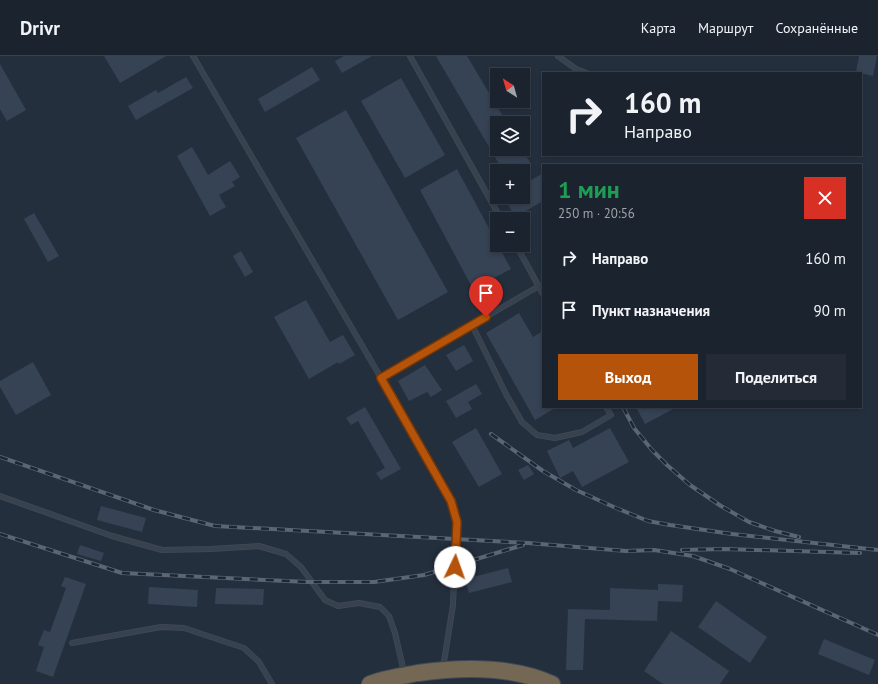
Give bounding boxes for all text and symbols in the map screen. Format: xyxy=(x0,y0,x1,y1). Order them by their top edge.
text: Drivr xyxy=(20,16,60,40)
text: Карта xyxy=(641,19,676,37)
text: Маршрут xyxy=(698,19,753,37)
text: Сохранённые xyxy=(775,19,858,37)
north arrow xyxy=(490,68,530,108)
map controls xyxy=(490,68,530,252)
text: 160 m xyxy=(624,84,701,121)
icon: right xyxy=(558,88,610,140)
button: layers xyxy=(490,116,530,156)
text: Направо xyxy=(624,120,692,143)
button: + xyxy=(490,164,530,204)
text: 1 мин xyxy=(558,174,620,205)
button: close xyxy=(804,177,846,219)
text: 250 m · 20:56 xyxy=(558,205,635,222)
button: − xyxy=(490,212,530,252)
icon: right xyxy=(558,247,580,269)
text: Направо xyxy=(592,249,648,268)
text: 160 m xyxy=(805,249,846,268)
pin xyxy=(469,276,503,317)
icon: arrive xyxy=(475,282,497,304)
icon: arrive xyxy=(558,299,580,321)
text: Пункт назначения xyxy=(592,301,710,320)
text: 90 m xyxy=(813,301,846,320)
button: Выход xyxy=(558,354,698,400)
button: Поделиться xyxy=(706,354,846,400)
position arrow xyxy=(434,546,476,588)

